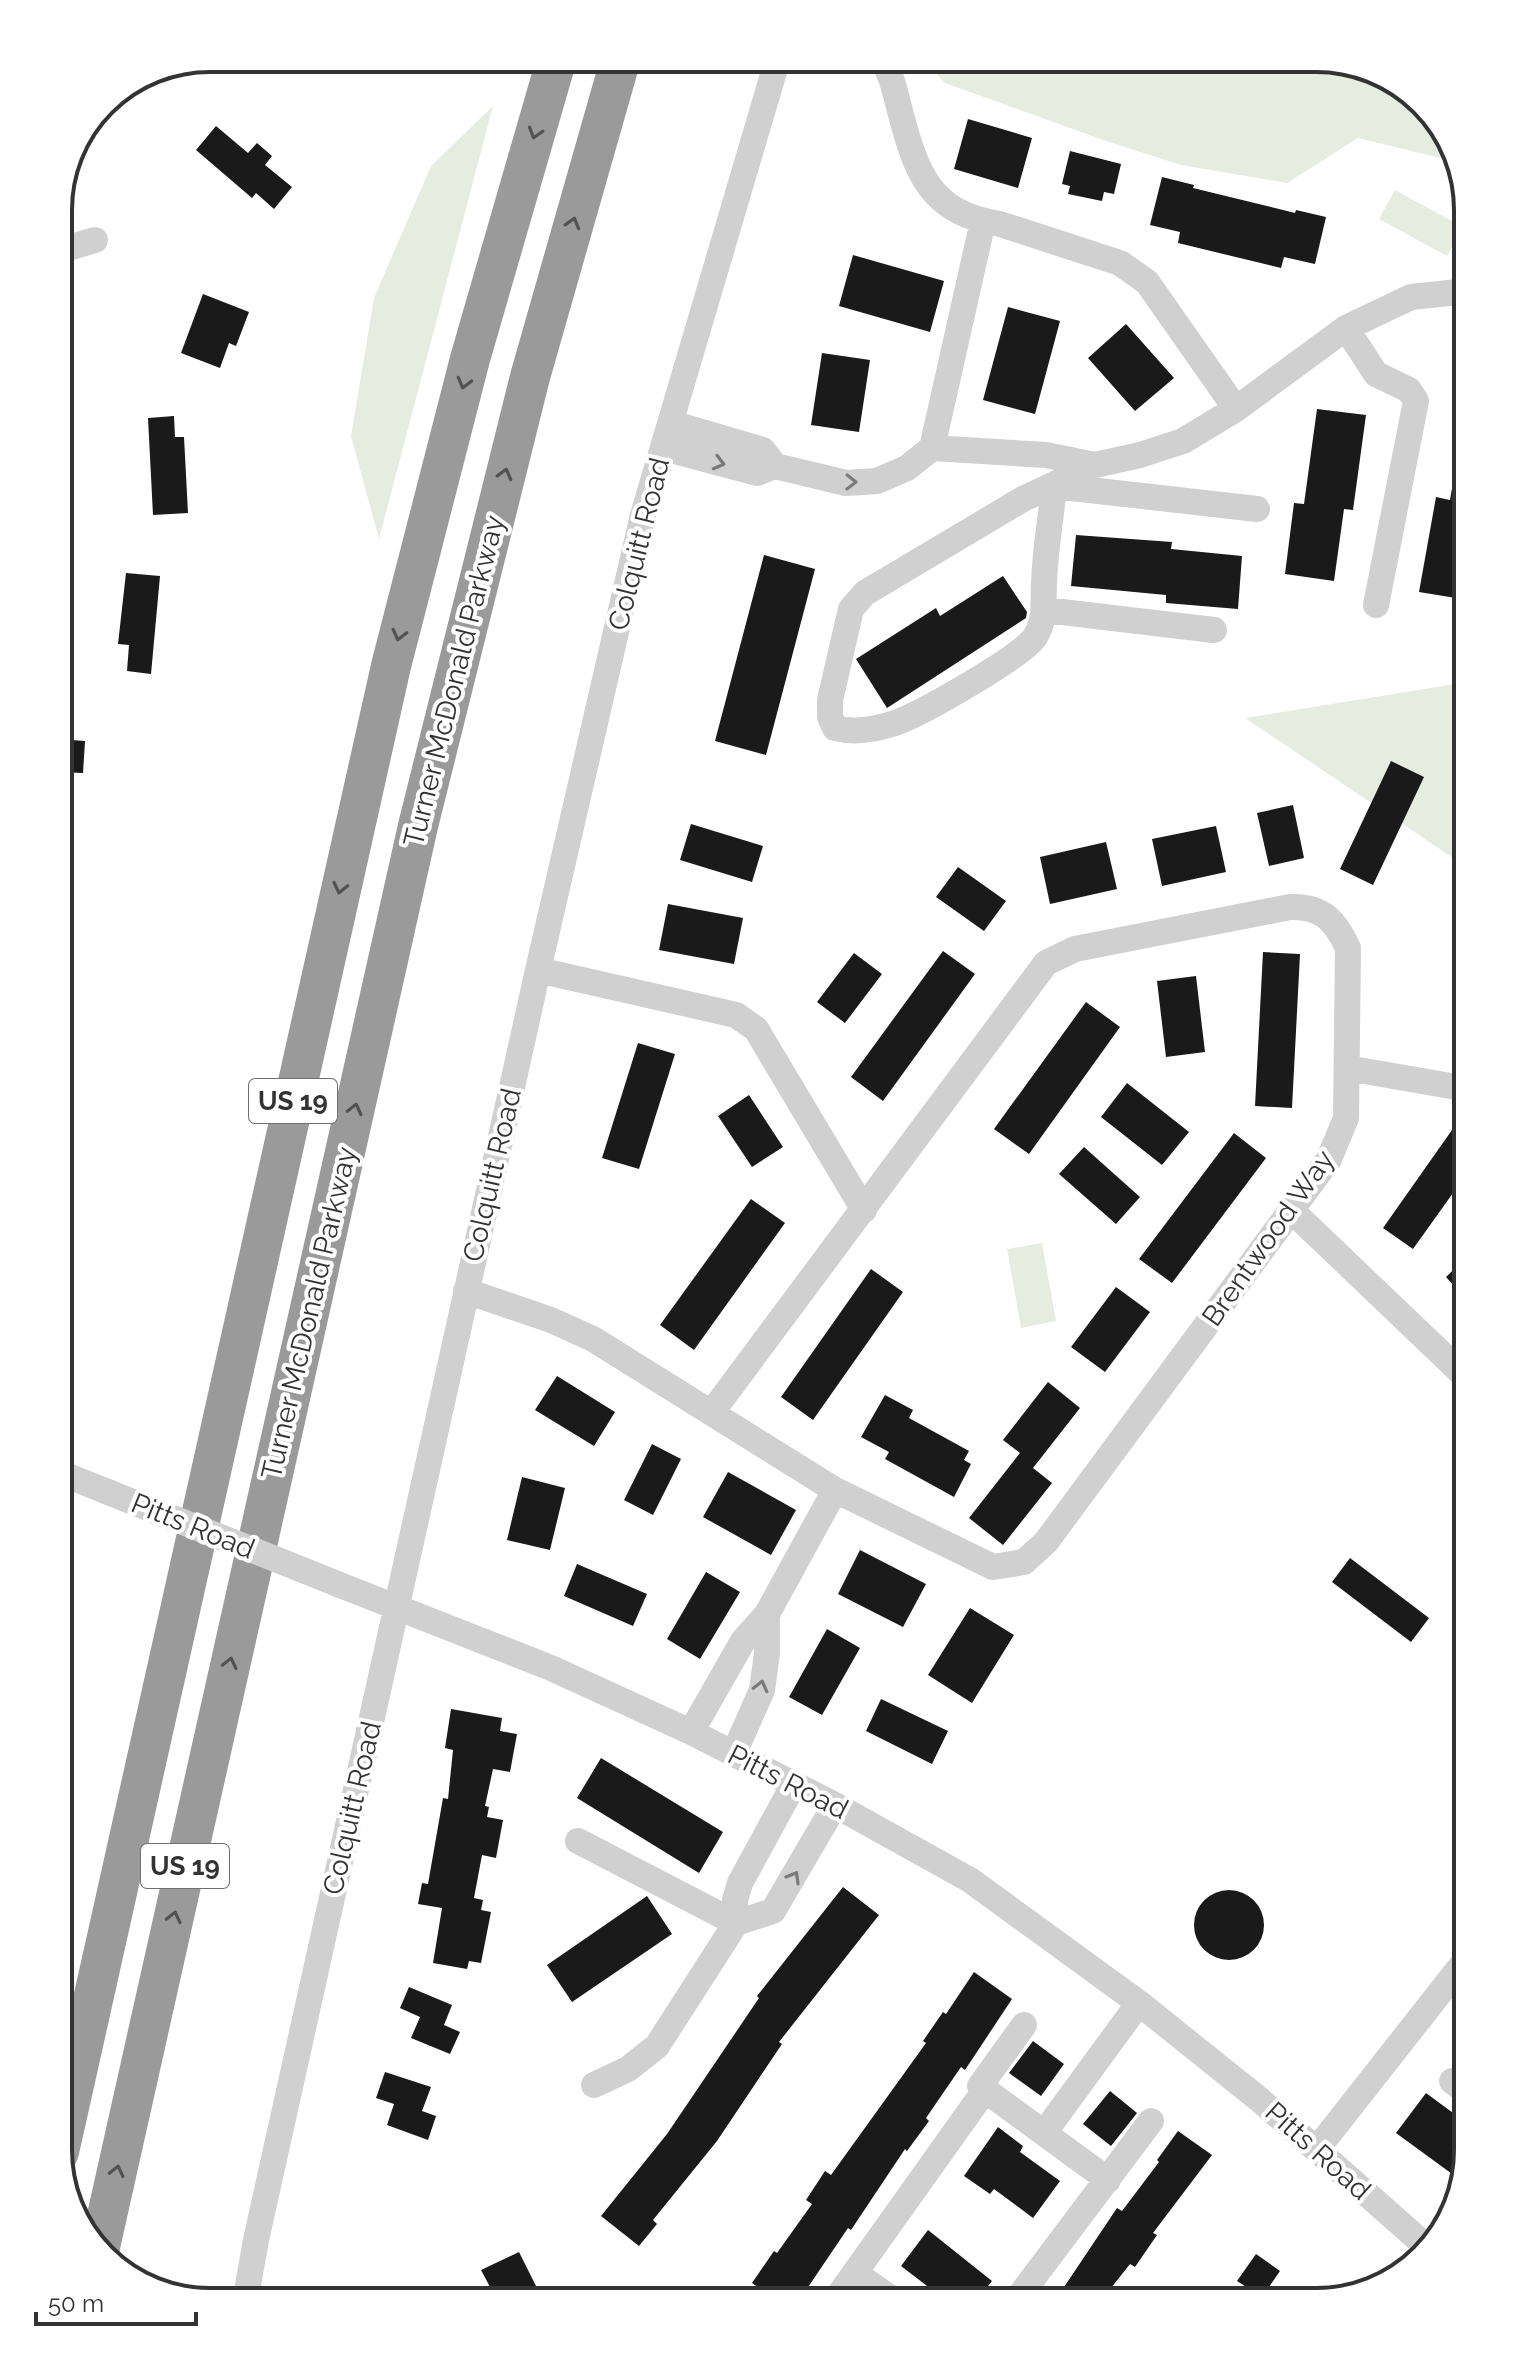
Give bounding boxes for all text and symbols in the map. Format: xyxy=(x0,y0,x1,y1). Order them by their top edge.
one-way arrow xyxy=(528,125,544,139)
one-way arrow xyxy=(564,217,580,231)
one-way arrow xyxy=(456,375,473,389)
one-way arrow xyxy=(712,453,726,470)
street label: Colquitt Road xyxy=(602,454,676,634)
one-way arrow xyxy=(495,468,512,481)
one-way arrow xyxy=(845,473,858,490)
street label: Turner McDonald Parkway xyxy=(397,512,511,850)
one-way arrow xyxy=(391,627,408,641)
one-way arrow xyxy=(332,881,349,894)
road number: US 19 xyxy=(249,1079,337,1123)
street label: Colquitt Road xyxy=(456,1085,528,1265)
one-way arrow xyxy=(346,1102,363,1116)
street label: Turner McDonald Parkway xyxy=(255,1144,363,1482)
street label: Brentwood Way xyxy=(1195,1144,1341,1332)
street label: Pitts Road xyxy=(127,1486,259,1566)
one-way arrow xyxy=(221,1657,238,1671)
one-way arrow xyxy=(752,1679,769,1693)
street label: Colquitt Road xyxy=(316,1718,388,1898)
street label: Pitts Road xyxy=(723,1738,853,1826)
road number: US 19 xyxy=(141,1844,229,1888)
one-way arrow xyxy=(784,1871,800,1886)
one-way arrow xyxy=(165,1911,182,1924)
street label: Pitts Road xyxy=(1259,2095,1377,2207)
one-way arrow xyxy=(108,2164,125,2178)
scale bar xyxy=(36,2276,196,2326)
text: 50 m xyxy=(48,2289,104,2318)

